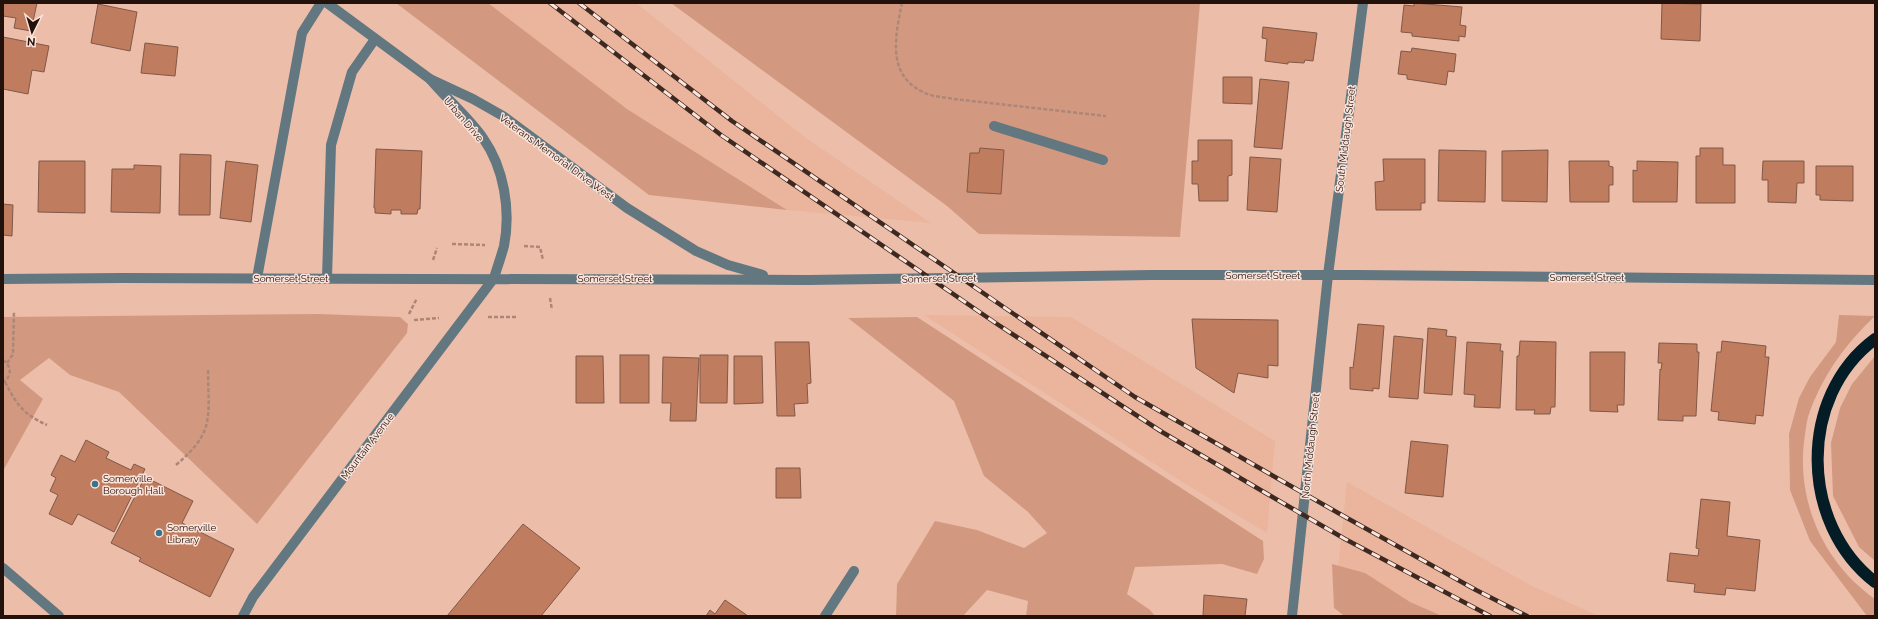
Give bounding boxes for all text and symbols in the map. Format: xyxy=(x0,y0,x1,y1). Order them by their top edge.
north arrow xyxy=(12,12,52,52)
text: N xyxy=(26,35,36,48)
street label: South Middaugh Street xyxy=(1334,85,1358,193)
street label: Urban Drive xyxy=(441,95,486,144)
street label: Veterans Memorial Drive West xyxy=(497,112,617,203)
street label: Somerset Street xyxy=(1226,270,1301,281)
street label: Somerset Street xyxy=(901,272,977,285)
street label: Somerset Street xyxy=(1550,272,1625,283)
street label: Somerset Street xyxy=(254,273,329,284)
street label: Somerset Street xyxy=(578,273,653,284)
street label: North Middaugh Street xyxy=(1299,392,1322,499)
street label: Mountain Avenue xyxy=(339,411,396,482)
place label: Somerville Borough Hall xyxy=(103,473,164,496)
marker: Somerville Borough Hall xyxy=(90,479,100,489)
place label: Somerville Library xyxy=(167,522,217,545)
marker: Somerville Library xyxy=(154,528,164,538)

